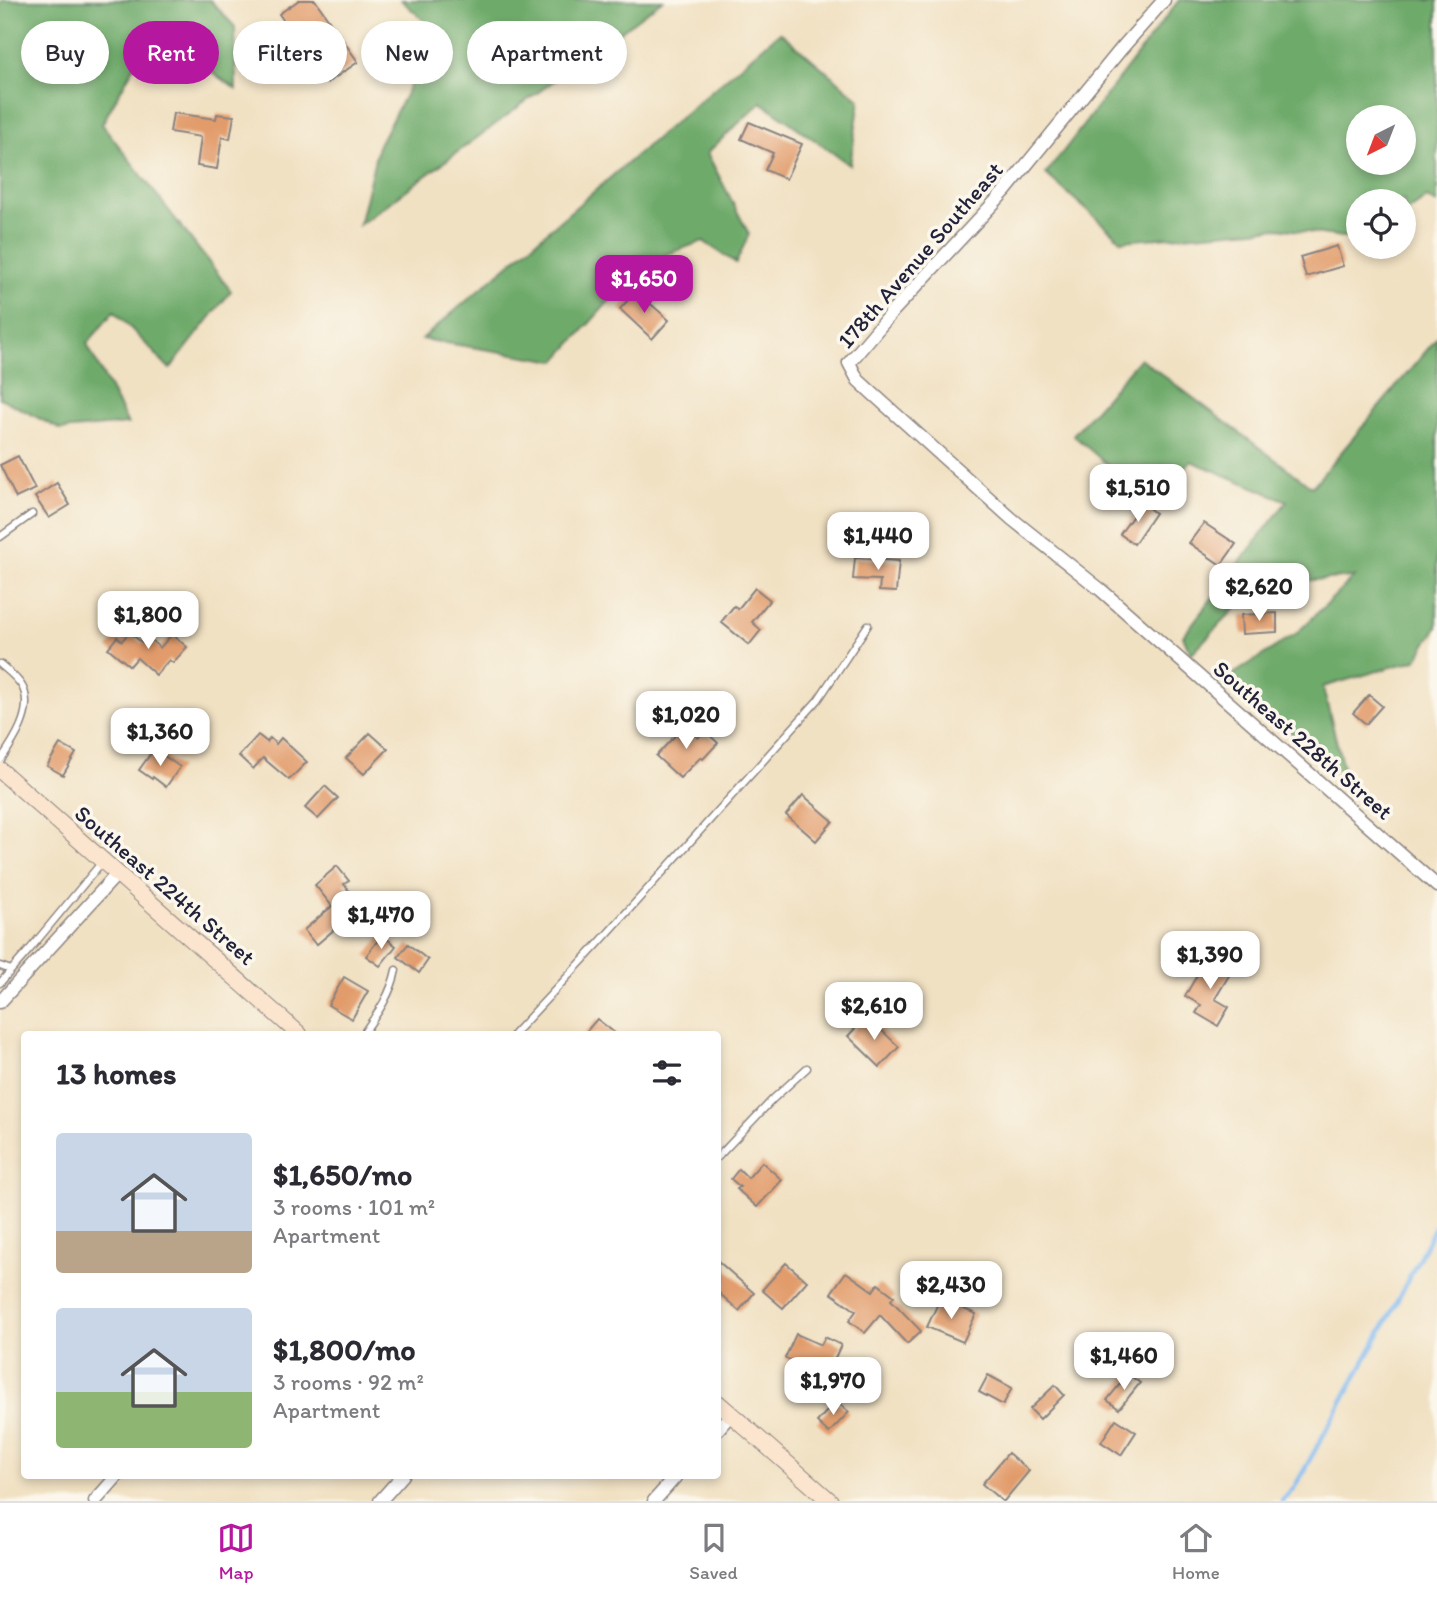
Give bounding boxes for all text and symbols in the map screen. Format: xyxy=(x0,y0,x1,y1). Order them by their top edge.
chip: Buy xyxy=(21,21,109,84)
chip: Rent xyxy=(123,21,219,84)
chip: Filters xyxy=(233,21,347,84)
chip: New xyxy=(361,21,453,84)
chip: Apartment xyxy=(467,21,627,84)
north arrow xyxy=(1346,105,1416,175)
map controls xyxy=(1346,105,1416,259)
street label: 178th Avenue Southeast xyxy=(831,156,1009,354)
button: locate xyxy=(1346,189,1416,259)
pin: $1,650 xyxy=(587,256,701,315)
text: $1,650 xyxy=(611,264,677,292)
pin: $1,510 xyxy=(1081,464,1195,524)
text: $1,510 xyxy=(1106,473,1170,501)
pin: $1,440 xyxy=(821,512,935,572)
text: $1,440 xyxy=(843,521,913,549)
pin: $2,620 xyxy=(1202,564,1316,623)
text: $2,620 xyxy=(1225,572,1293,600)
pin: $1,800 xyxy=(91,592,205,651)
text: $1,800 xyxy=(114,600,182,628)
street label: Southeast 228th Street xyxy=(1208,654,1399,826)
pin: $1,020 xyxy=(629,692,743,751)
text: $1,020 xyxy=(652,700,720,728)
pin: $1,360 xyxy=(103,708,217,768)
text: $1,360 xyxy=(127,717,193,745)
street label: Southeast 224th Street xyxy=(69,799,261,971)
pin: $1,470 xyxy=(324,892,438,951)
text: $1,470 xyxy=(347,900,415,928)
pin: $1,390 xyxy=(1153,932,1267,991)
text: $1,390 xyxy=(1177,940,1243,968)
pin: $2,610 xyxy=(817,982,931,1042)
text: $2,610 xyxy=(841,991,907,1019)
icon: filters xyxy=(648,1054,686,1092)
text: 13 homes xyxy=(56,1055,176,1092)
text: $1,650/mo xyxy=(273,1156,412,1193)
icon: home xyxy=(112,1161,196,1245)
text: 3 rooms · 101 m² xyxy=(273,1193,435,1221)
text: Apartment xyxy=(273,1221,380,1249)
pin: $2,430 xyxy=(894,1262,1008,1321)
text: $2,430 xyxy=(916,1270,986,1298)
text: $1,800/mo xyxy=(273,1331,416,1368)
pin: $1,460 xyxy=(1067,1332,1181,1392)
icon: home xyxy=(112,1336,196,1420)
text: $1,460 xyxy=(1090,1341,1158,1369)
pin: $1,970 xyxy=(776,1358,890,1417)
text: $1,970 xyxy=(800,1366,866,1394)
text: 3 rooms · 92 m² xyxy=(273,1368,424,1396)
text: Apartment xyxy=(273,1396,380,1424)
tab: Map xyxy=(217,1519,255,1584)
tab: Saved xyxy=(689,1519,738,1584)
tab: Home xyxy=(1172,1519,1220,1584)

